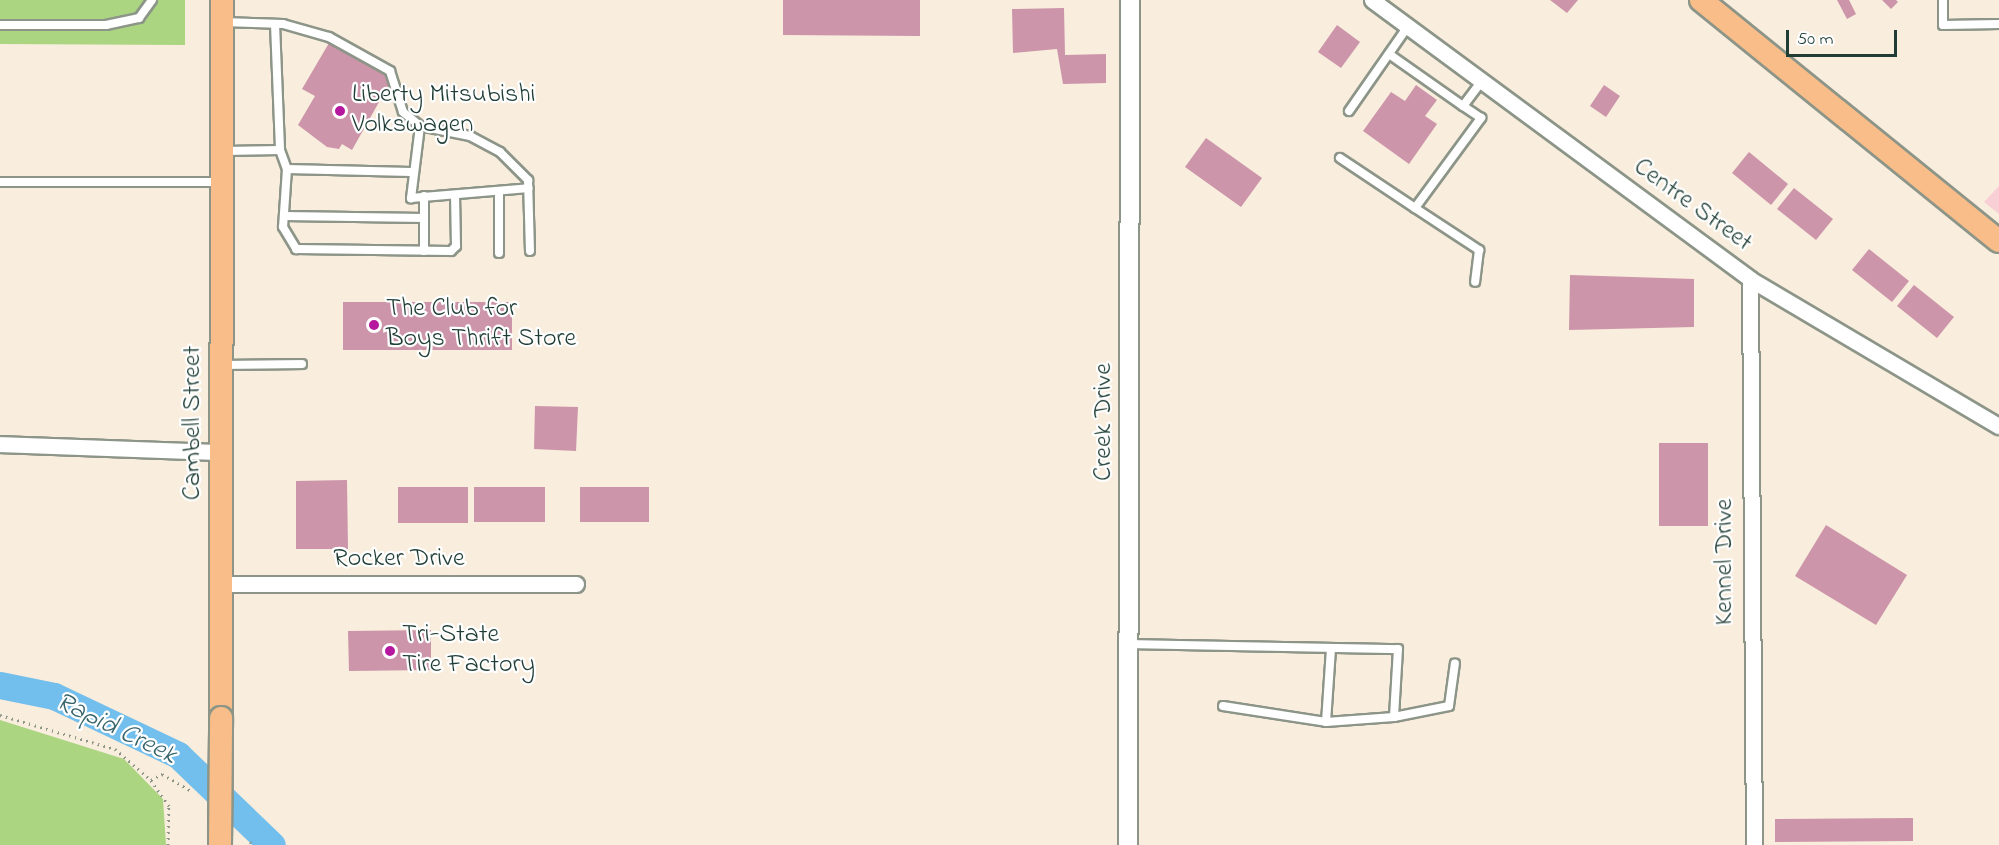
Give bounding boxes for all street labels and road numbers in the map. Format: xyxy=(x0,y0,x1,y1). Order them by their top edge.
street label: Centre Street xyxy=(1627,152,1757,260)
street label: Cambell Street xyxy=(178,346,210,500)
street label: Creek Drive xyxy=(1089,363,1121,481)
street label: Kennel Drive xyxy=(1710,499,1742,625)
street label: Rocker Drive xyxy=(333,544,465,576)

